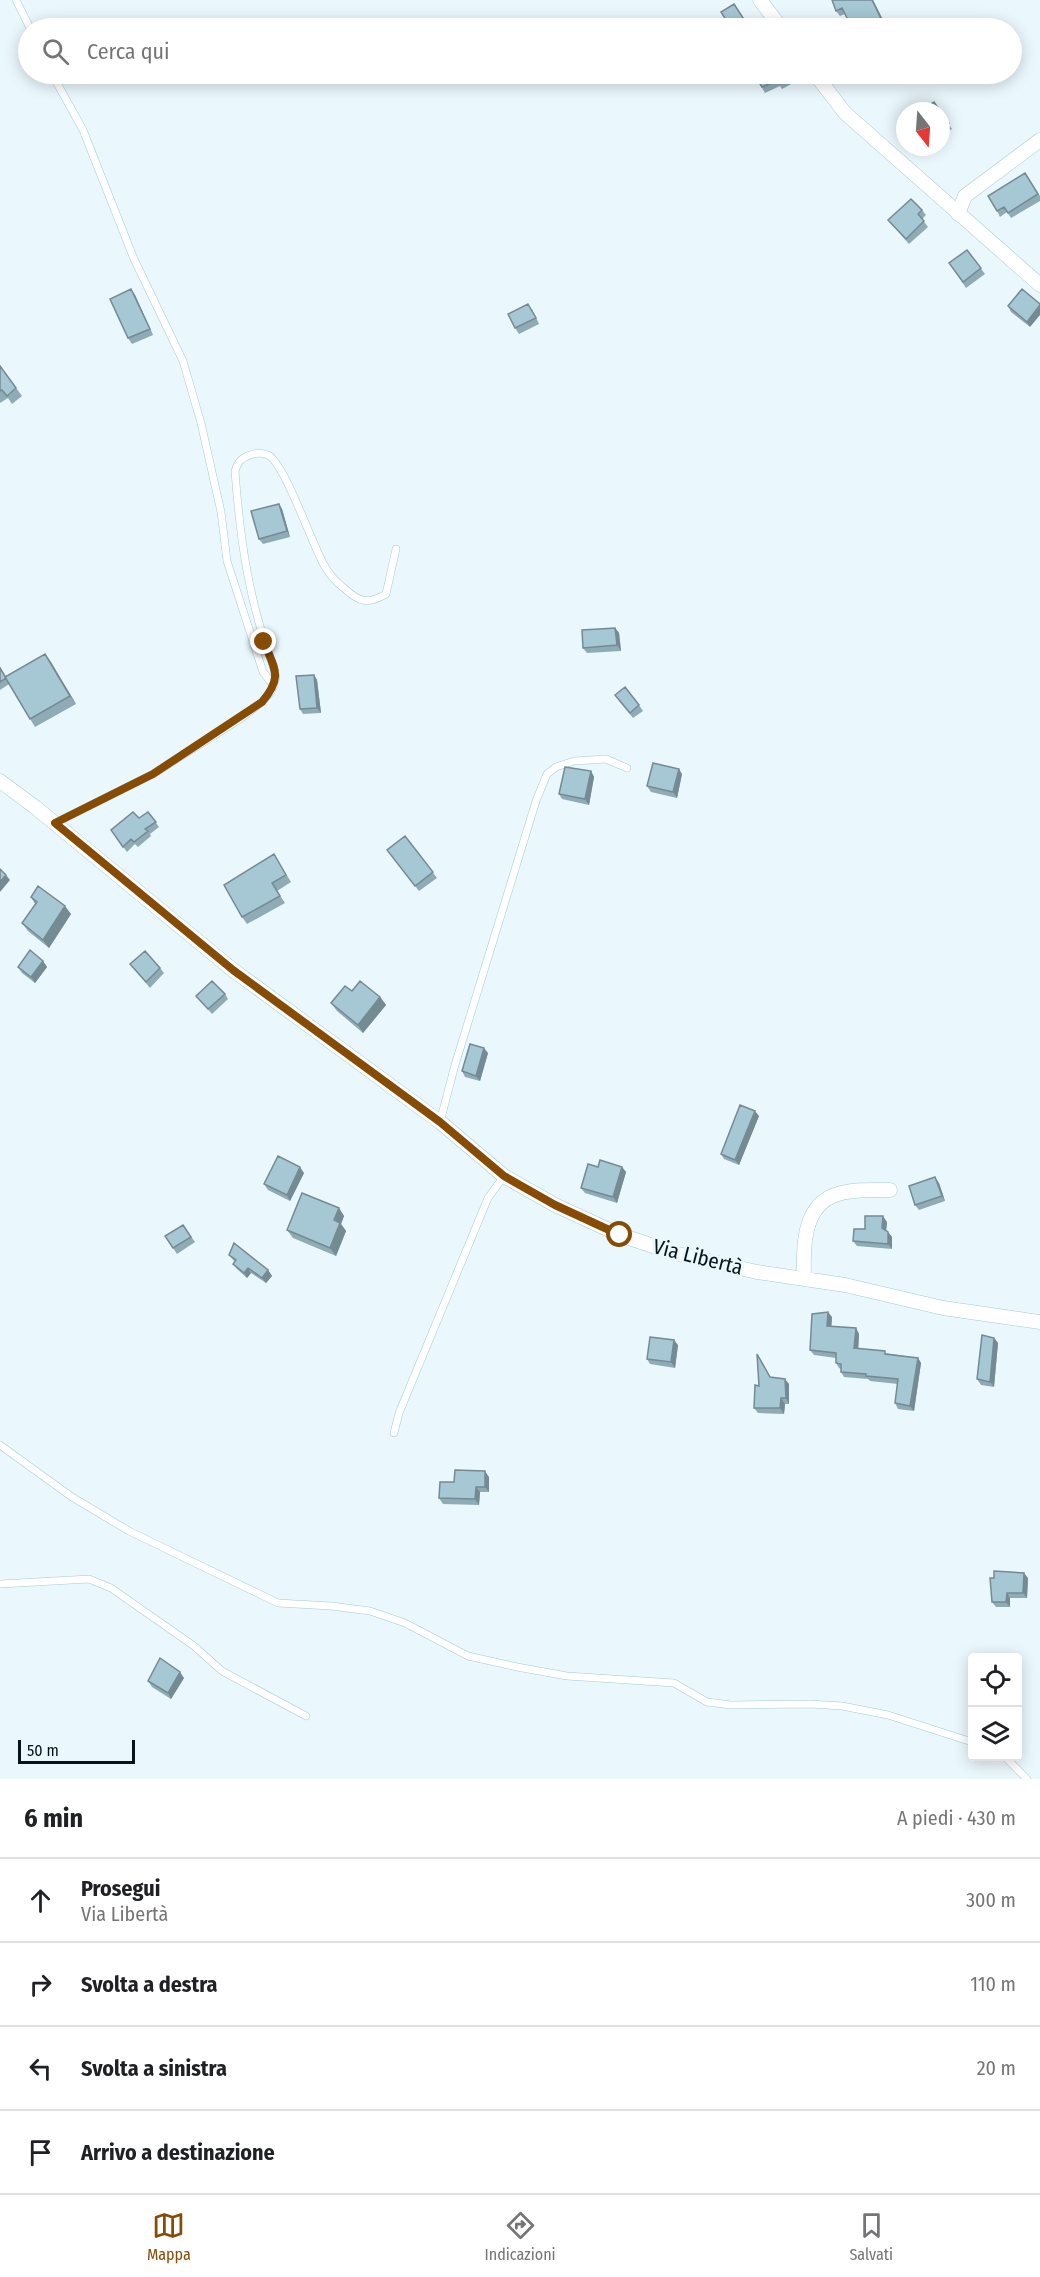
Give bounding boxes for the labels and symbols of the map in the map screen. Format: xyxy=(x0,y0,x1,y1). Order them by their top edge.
north arrow xyxy=(896,102,950,156)
route end xyxy=(250,628,276,654)
route start xyxy=(606,1221,632,1247)
street label: Via Libertà xyxy=(650,1233,746,1281)
scale bar xyxy=(18,1737,135,1764)

